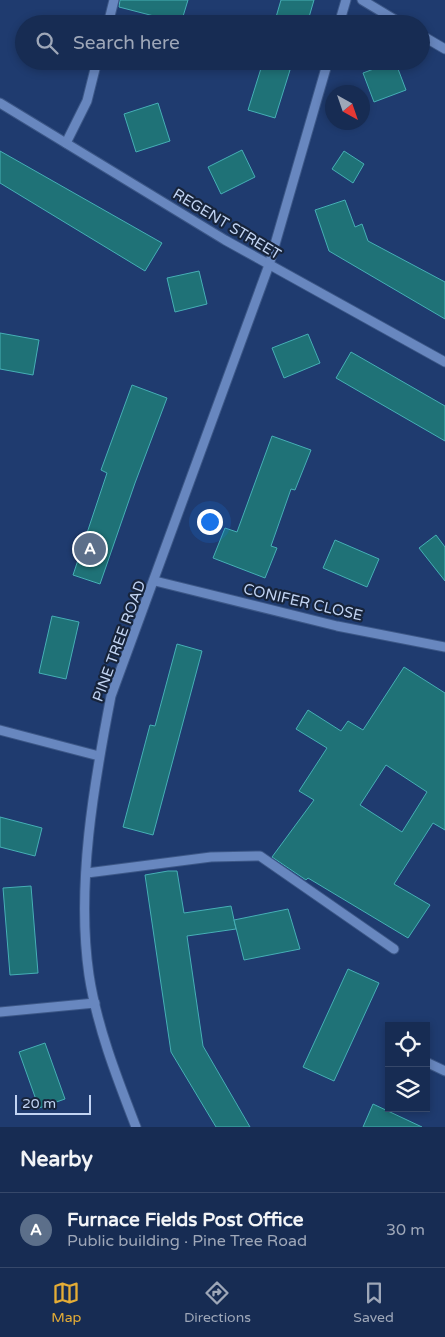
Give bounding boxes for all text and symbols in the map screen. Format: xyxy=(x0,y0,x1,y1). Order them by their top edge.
search box xyxy=(15,15,430,70)
icon: search xyxy=(33,29,61,57)
text: Search here xyxy=(73,32,180,54)
north arrow xyxy=(325,85,370,130)
street label: REGENT STREET xyxy=(170,185,284,263)
your location xyxy=(197,509,223,535)
pin: A xyxy=(74,530,106,568)
street label: PINE TREE ROAD xyxy=(89,578,149,704)
street label: CONIFER CLOSE xyxy=(242,580,364,624)
map controls xyxy=(385,1022,430,1112)
button: locate xyxy=(385,1022,430,1067)
button: layers xyxy=(385,1067,430,1112)
scale bar xyxy=(15,1092,91,1115)
text: 20 m xyxy=(22,1095,56,1112)
text: Nearby xyxy=(20,1147,93,1172)
text: Furnace Fields Post Office xyxy=(67,1209,303,1231)
text: A xyxy=(30,1220,42,1240)
text: 30 m xyxy=(386,1220,425,1240)
text: Public building · Pine Tree Road xyxy=(67,1231,307,1251)
tab: Map xyxy=(51,1279,81,1326)
tab: Directions xyxy=(184,1279,251,1326)
tab: Saved xyxy=(353,1279,394,1326)

